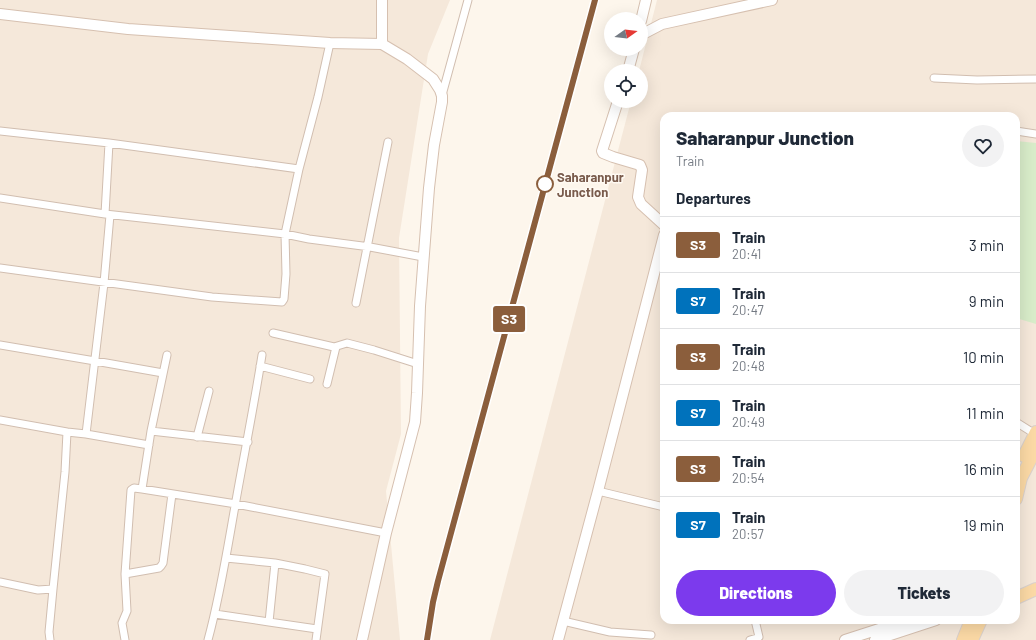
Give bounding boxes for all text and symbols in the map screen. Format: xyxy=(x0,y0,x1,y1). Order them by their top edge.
north arrow xyxy=(604,12,648,56)
map controls xyxy=(604,12,648,108)
button: locate xyxy=(604,64,648,108)
button: heart xyxy=(962,125,1004,167)
text: Saharanpur Junction xyxy=(676,126,854,149)
text: Train xyxy=(676,153,704,169)
place label: Saharanpur Junction xyxy=(557,169,624,200)
marker: Saharanpur Junction xyxy=(536,175,554,193)
text: Departures xyxy=(676,189,751,207)
text: Train xyxy=(732,228,766,246)
text: S3 xyxy=(690,236,706,253)
text: 3 min xyxy=(969,236,1004,254)
text: 20:41 xyxy=(732,246,761,262)
text: Train xyxy=(732,284,766,302)
text: S7 xyxy=(690,292,706,309)
text: 9 min xyxy=(969,292,1004,310)
text: 20:47 xyxy=(732,302,764,318)
line badge: S3 xyxy=(491,306,527,332)
text: S3 xyxy=(501,310,517,327)
text: Train xyxy=(732,340,766,358)
text: S3 xyxy=(690,348,706,365)
text: 10 min xyxy=(963,348,1004,366)
text: 20:48 xyxy=(732,358,765,374)
text: Train xyxy=(732,396,766,414)
text: S7 xyxy=(690,404,706,421)
text: 11 min xyxy=(966,404,1004,422)
text: 20:49 xyxy=(732,414,765,430)
text: Train xyxy=(732,452,766,470)
text: S3 xyxy=(690,460,706,477)
text: 16 min xyxy=(964,460,1004,478)
text: 20:54 xyxy=(732,470,765,486)
text: Train xyxy=(732,508,766,526)
text: S7 xyxy=(690,516,706,533)
text: 19 min xyxy=(964,516,1004,534)
text: 20:57 xyxy=(732,526,764,542)
button: Directions xyxy=(676,570,836,616)
button: Tickets xyxy=(844,570,1004,616)

